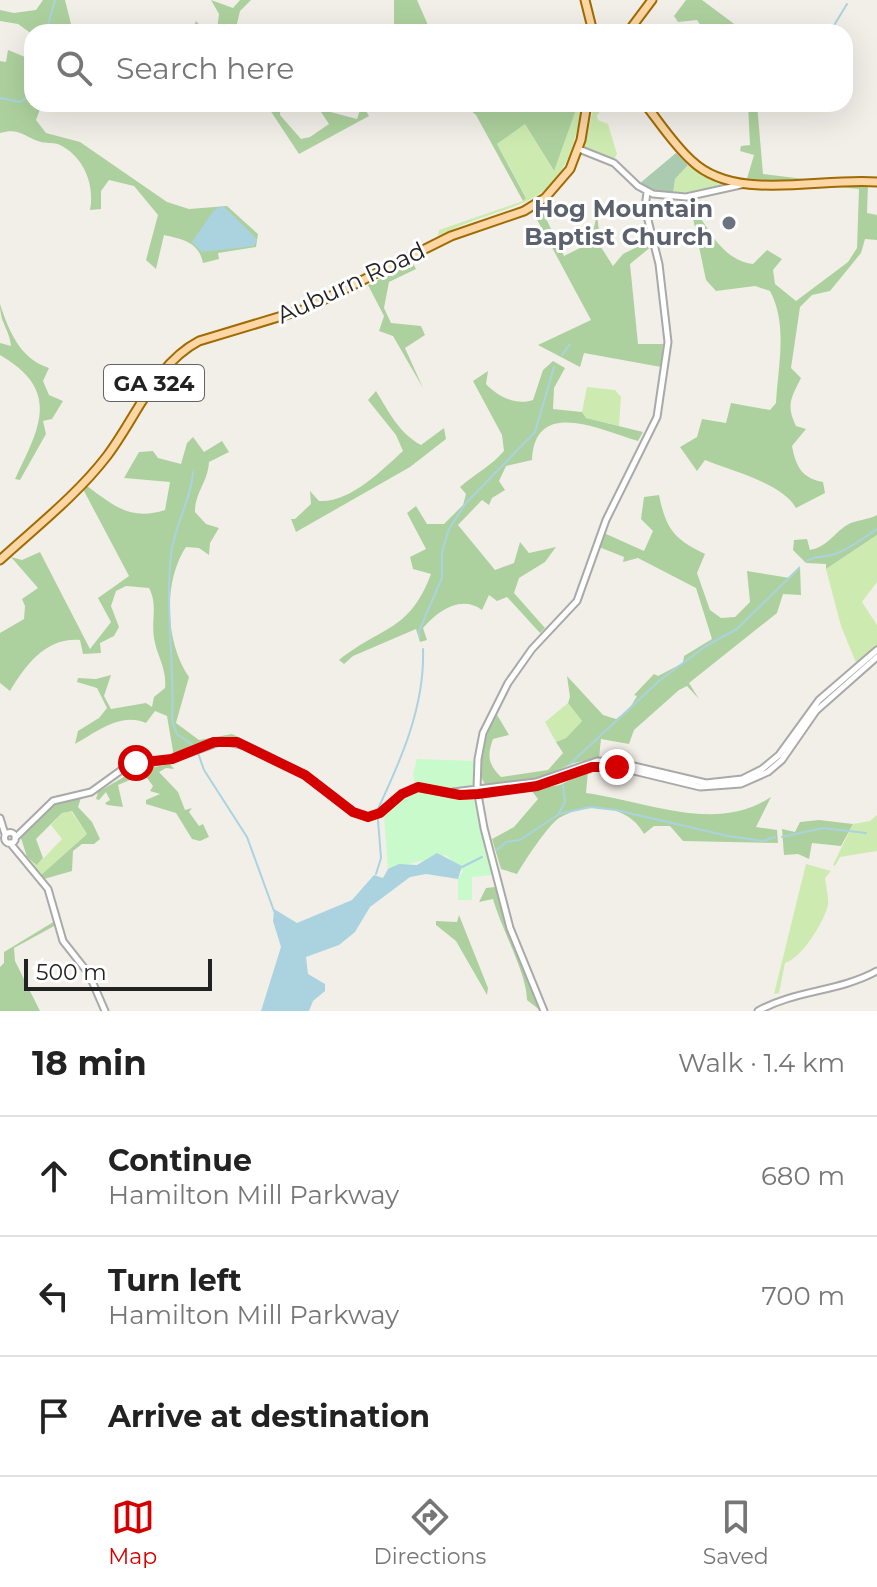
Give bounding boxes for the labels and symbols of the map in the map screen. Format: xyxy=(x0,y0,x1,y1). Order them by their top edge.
place label: Hog Mountain Baptist Church xyxy=(524,194,713,251)
marker: Hog Mountain Baptist Church xyxy=(720,214,738,232)
street label: Auburn Road xyxy=(272,236,430,330)
road number: GA 324 xyxy=(104,365,204,401)
route start xyxy=(118,745,154,781)
route end xyxy=(599,749,635,785)
scale bar xyxy=(24,955,212,991)

